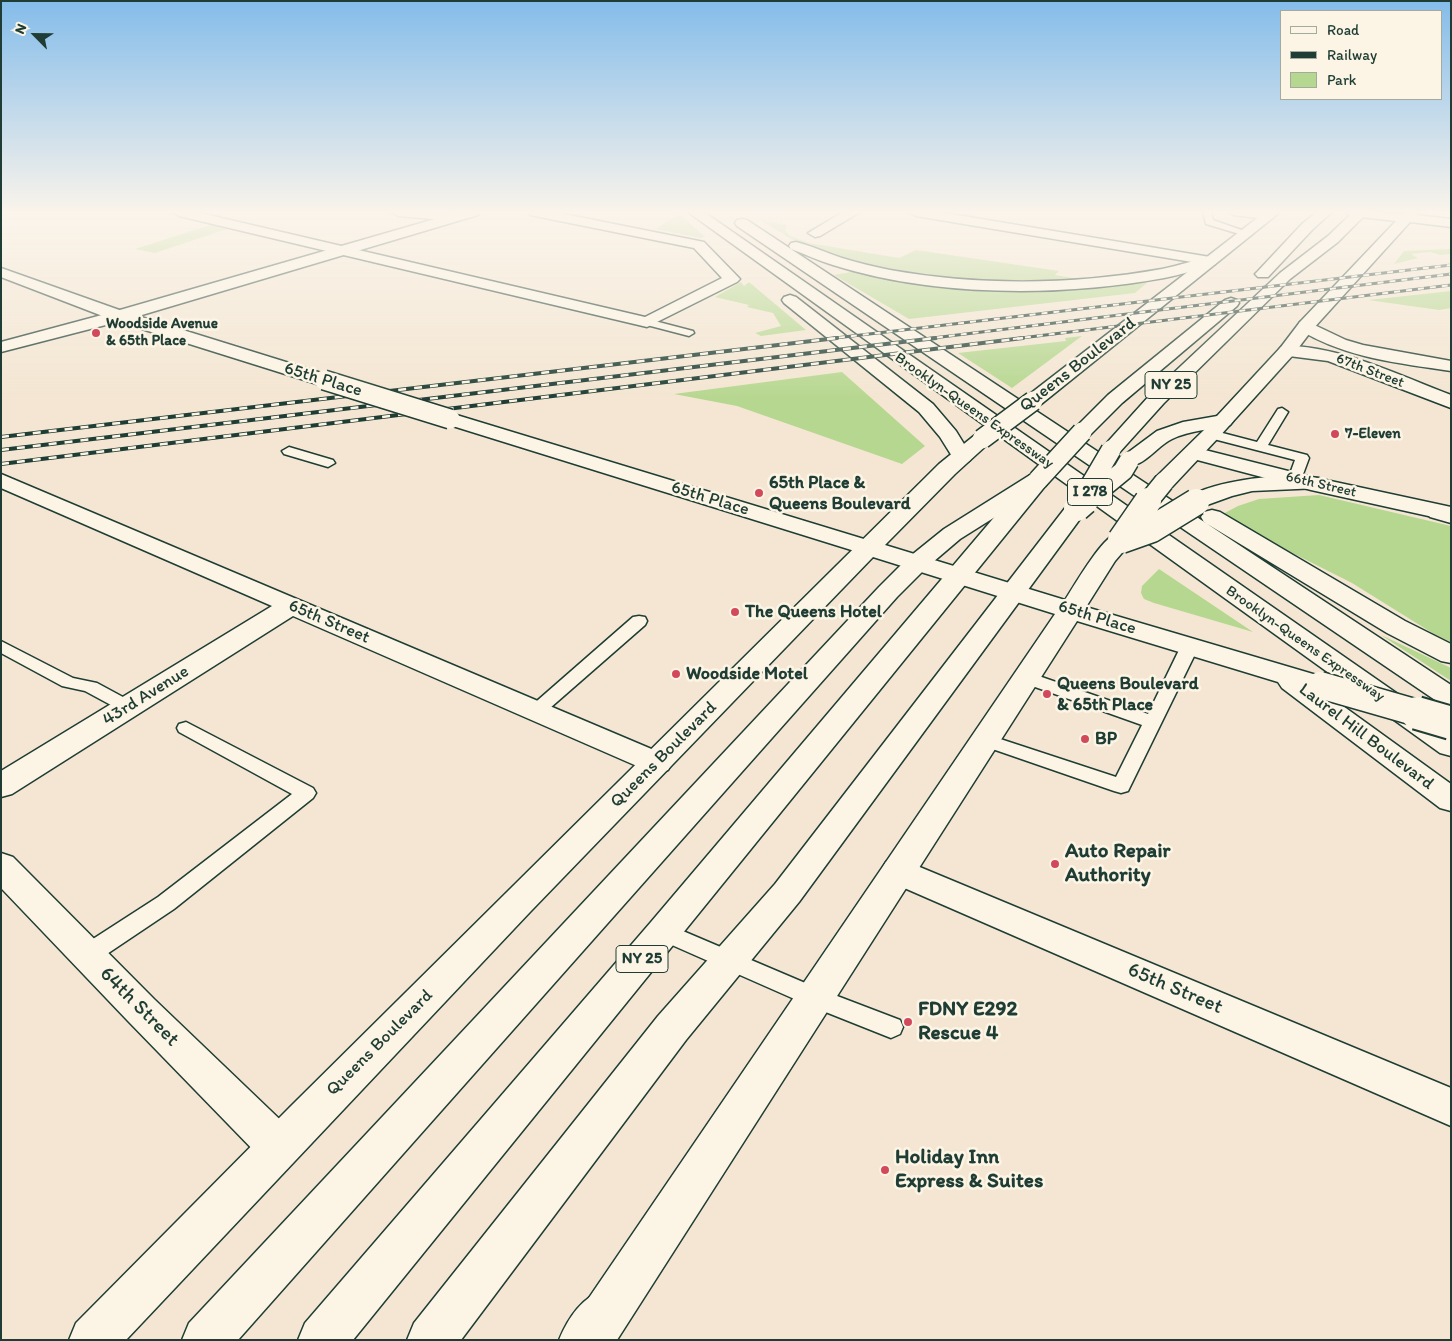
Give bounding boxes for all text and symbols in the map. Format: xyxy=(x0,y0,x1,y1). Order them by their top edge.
north arrow xyxy=(10,10,60,60)
legend xyxy=(1280,10,1442,100)
text: N xyxy=(11,21,30,37)
text: Road xyxy=(1327,21,1359,39)
text: Railway xyxy=(1327,46,1377,64)
text: Park xyxy=(1327,71,1357,89)
street label: Queens Boulevard xyxy=(1016,313,1140,417)
place label: Woodside Avenue & 65th Place xyxy=(106,315,218,350)
marker: Woodside Avenue & 65th Place xyxy=(90,327,102,339)
street label: Brooklyn-Queens Expressway xyxy=(891,349,1057,473)
street label: 67th Street xyxy=(1333,350,1407,392)
street label: 65th Place xyxy=(281,358,365,402)
road number: NY 25 xyxy=(1145,372,1197,398)
place label: 7-Eleven xyxy=(1345,425,1401,443)
marker: 7-Eleven xyxy=(1329,428,1341,440)
street label: 66th Street xyxy=(1284,468,1358,502)
place label: 65th Place & Queens Boulevard xyxy=(769,472,911,514)
street label: 65th Place xyxy=(668,477,752,521)
road number: I 278 xyxy=(1068,478,1112,506)
marker: 65th Place & Queens Boulevard xyxy=(753,487,765,499)
street label: Brooklyn-Queens Expressway xyxy=(1222,582,1388,706)
street label: 65th Street xyxy=(285,595,373,649)
street label: 65th Place xyxy=(1055,596,1139,640)
place label: The Queens Hotel xyxy=(745,601,882,623)
marker: The Queens Hotel xyxy=(729,606,741,618)
street label: 43rd Avenue xyxy=(99,661,193,731)
place label: Woodside Motel xyxy=(686,663,808,685)
marker: Woodside Motel xyxy=(670,668,682,680)
place label: Queens Boulevard & 65th Place xyxy=(1057,673,1199,716)
street label: Laurel Hill Boulevard xyxy=(1294,679,1438,795)
marker: Queens Boulevard & 65th Place xyxy=(1041,688,1053,700)
street label: Queens Boulevard xyxy=(606,697,722,813)
place label: BP xyxy=(1095,728,1117,750)
marker: BP xyxy=(1079,733,1091,745)
place label: Auto Repair Authority xyxy=(1065,839,1170,889)
marker: Auto Repair Authority xyxy=(1049,858,1061,870)
road number: NY 25 xyxy=(616,946,668,972)
street label: 65th Street xyxy=(1124,958,1226,1020)
street label: 64th Street xyxy=(94,962,184,1052)
street label: Queens Boulevard xyxy=(322,985,438,1101)
place label: FDNY E292 Rescue 4 xyxy=(918,997,1018,1047)
marker: FDNY E292 Rescue 4 xyxy=(902,1016,914,1028)
place label: Holiday Inn Express & Suites xyxy=(895,1145,1043,1195)
marker: Holiday Inn Express & Suites xyxy=(879,1164,891,1176)

